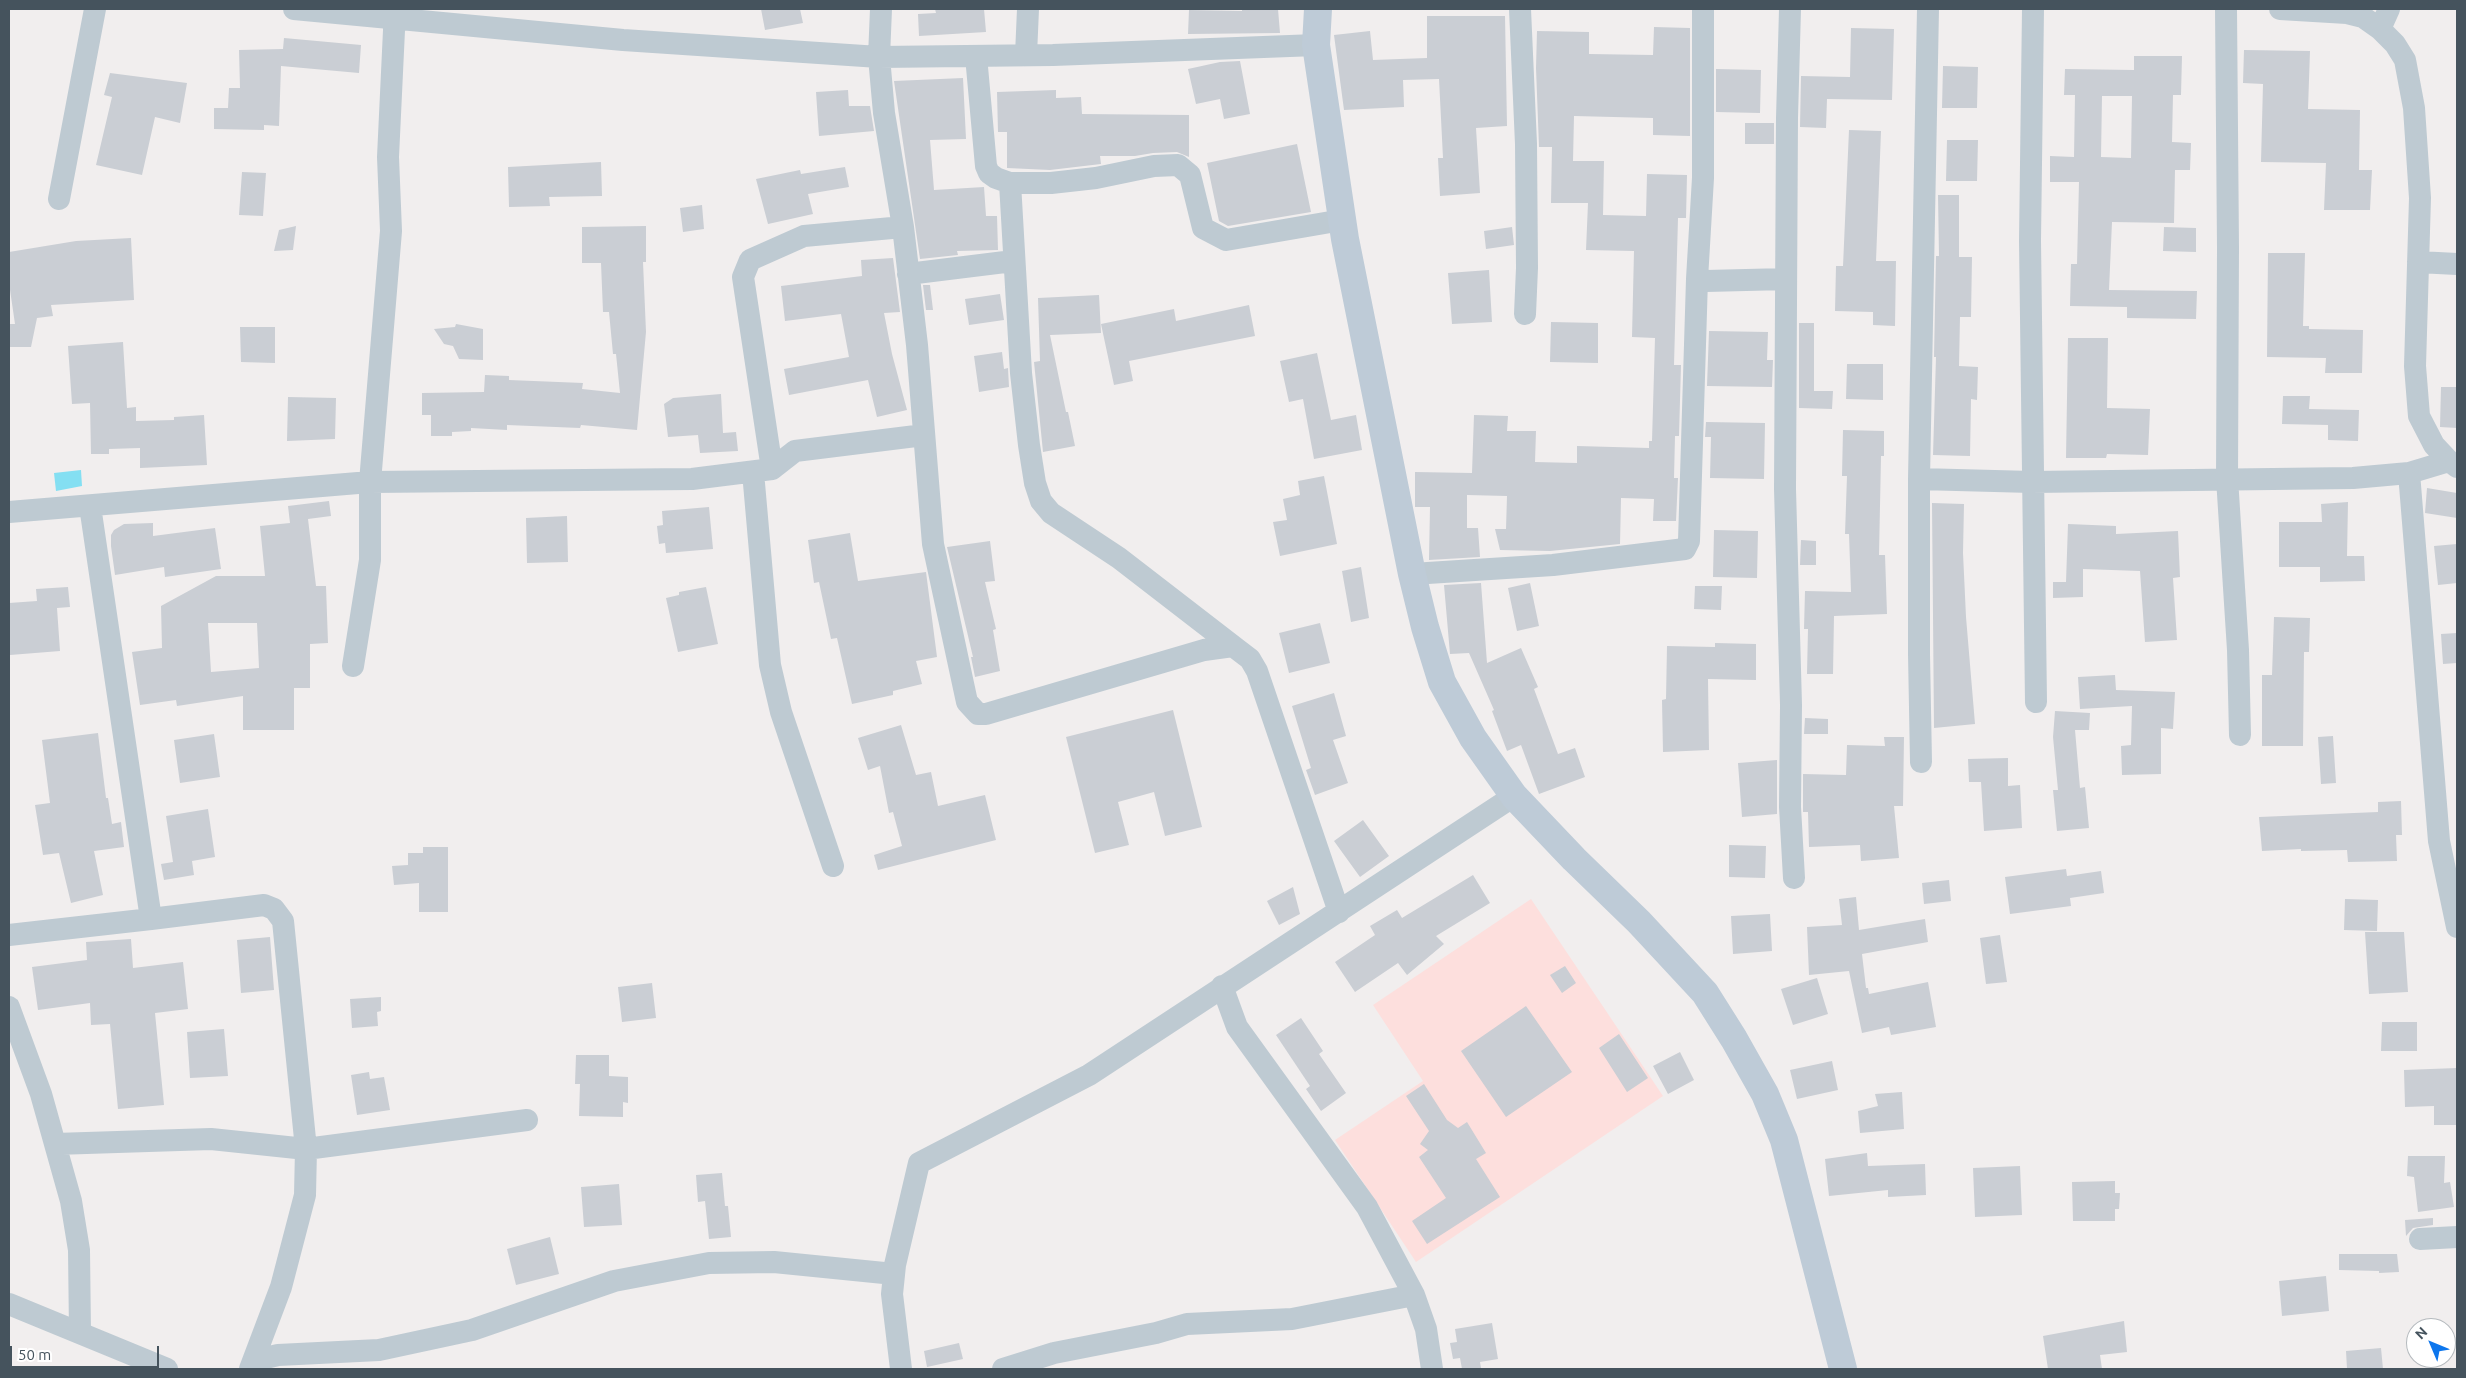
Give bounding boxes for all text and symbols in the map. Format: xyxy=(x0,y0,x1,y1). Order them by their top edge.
north arrow xyxy=(2406,1318,2456,1368)
text: N xyxy=(2412,1324,2430,1342)
scale bar xyxy=(12,1336,161,1368)
text: 50 m xyxy=(18,1346,51,1363)

